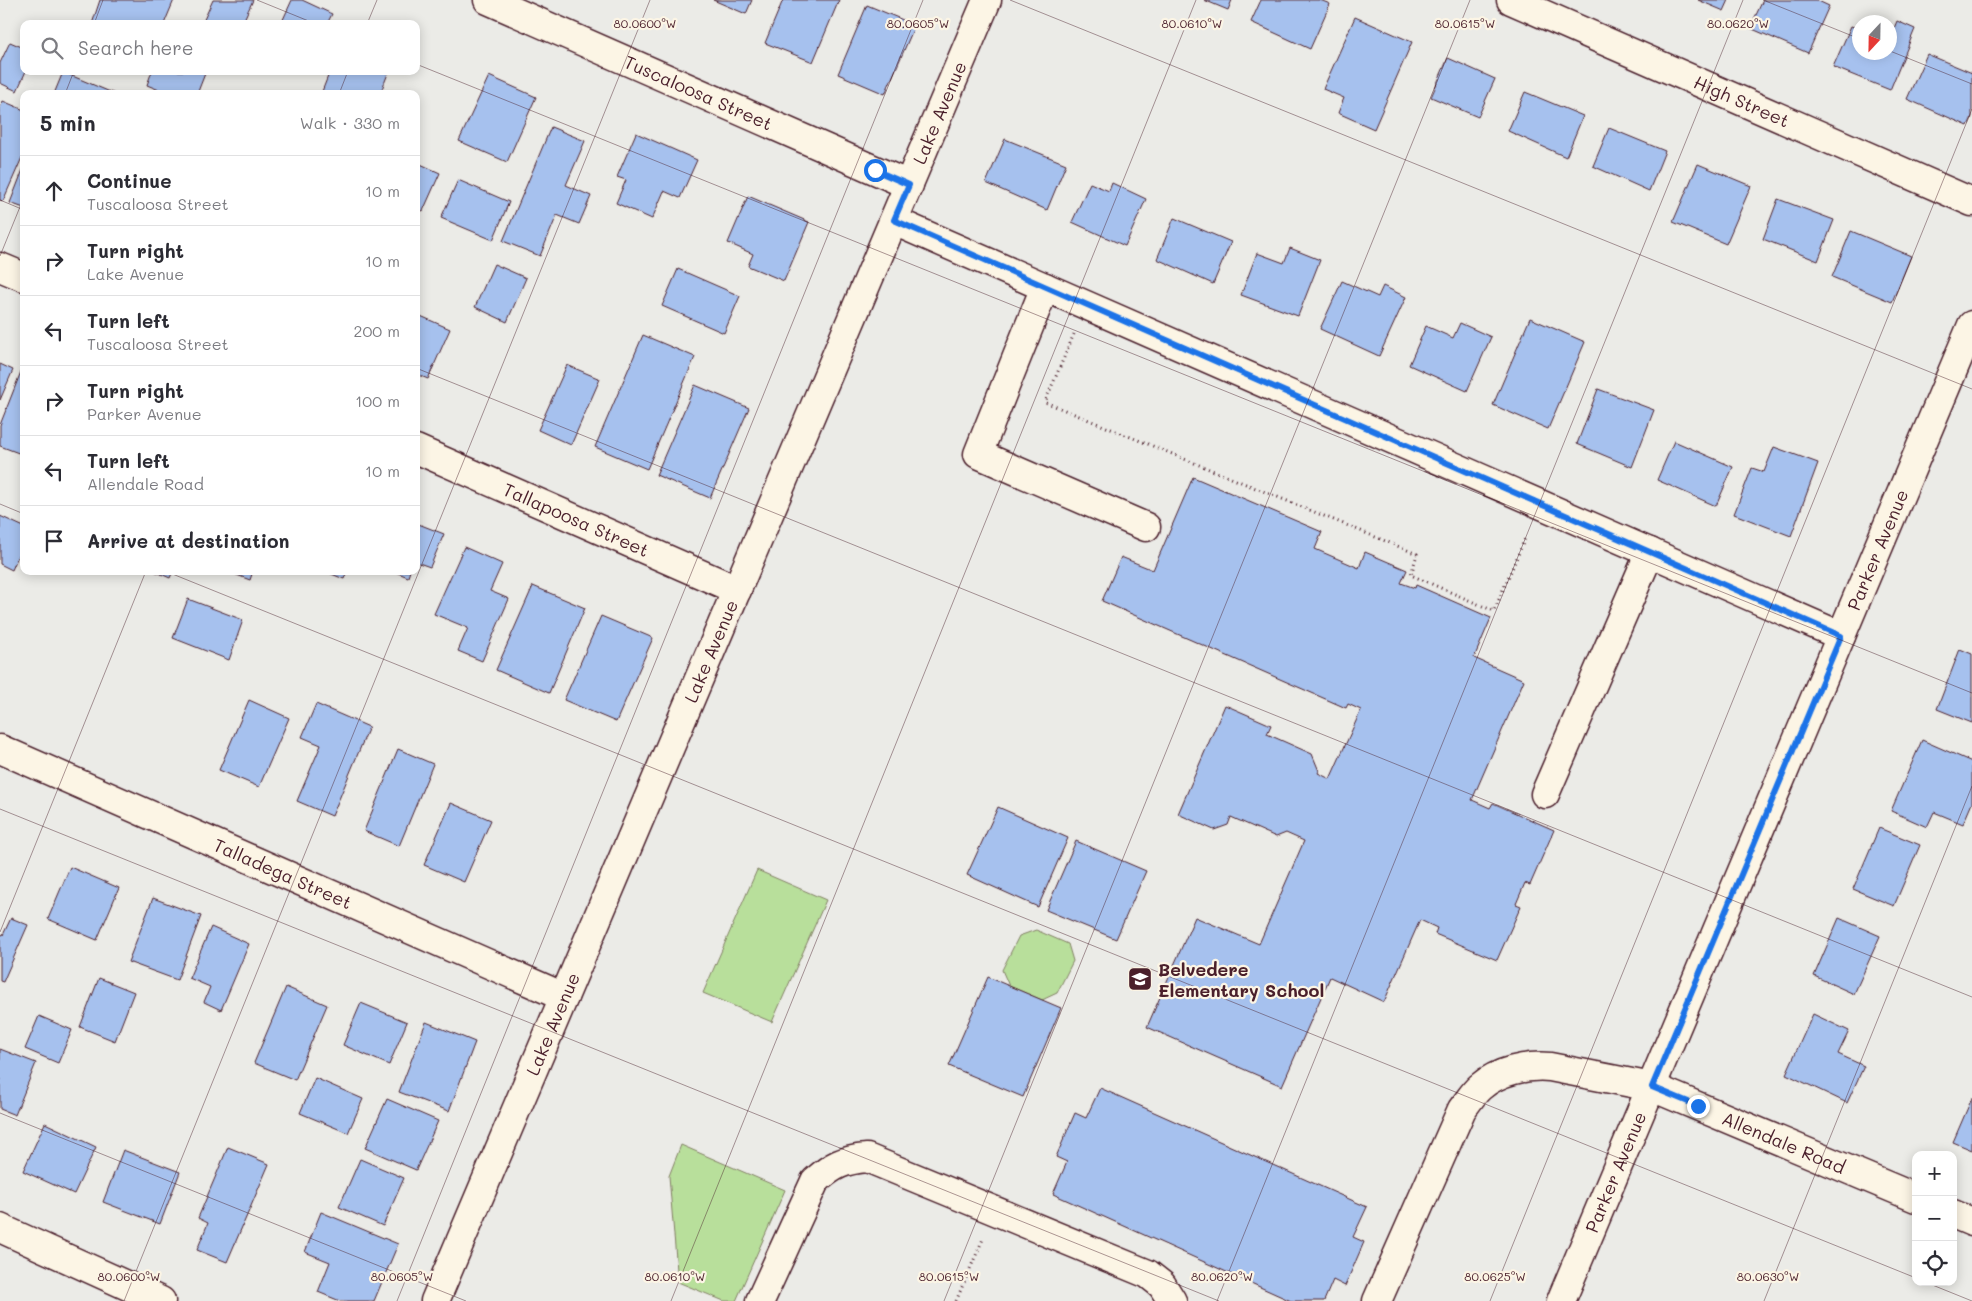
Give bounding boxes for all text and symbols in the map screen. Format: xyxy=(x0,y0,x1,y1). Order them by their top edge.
text: 80.0600°W xyxy=(614,15,676,31)
text: 80.0605°W xyxy=(887,15,949,31)
text: 80.0610°W xyxy=(1162,15,1222,31)
text: 80.0615°W xyxy=(1435,15,1495,31)
text: 80.0620°W xyxy=(1707,15,1769,31)
north arrow xyxy=(1852,15,1897,60)
search box xyxy=(20,20,420,75)
icon: search xyxy=(38,34,66,62)
text: Search here xyxy=(78,35,194,60)
street label: Tuscaloosa Street xyxy=(621,49,776,136)
street label: Lake Avenue xyxy=(907,57,972,168)
street label: High Street xyxy=(1690,70,1793,133)
text: 5 min xyxy=(40,109,96,136)
text: Walk · 330 m xyxy=(300,112,400,133)
route start xyxy=(864,159,887,182)
text: Continue xyxy=(87,168,172,193)
icon: ahead xyxy=(40,177,68,205)
text: 10 m xyxy=(365,180,400,201)
text: Tuscaloosa Street xyxy=(87,193,229,214)
text: Turn right xyxy=(87,238,184,263)
icon: right xyxy=(40,247,68,275)
text: 10 m xyxy=(365,250,400,271)
text: Lake Avenue xyxy=(87,263,184,284)
text: Turn left xyxy=(87,308,170,333)
icon: left xyxy=(40,317,68,345)
text: 200 m xyxy=(353,320,400,341)
text: Tuscaloosa Street xyxy=(87,333,229,354)
text: Turn right xyxy=(87,378,184,403)
icon: right xyxy=(40,387,68,415)
text: 100 m xyxy=(355,390,400,411)
text: Parker Avenue xyxy=(87,403,202,424)
text: Turn left xyxy=(87,448,170,473)
icon: left xyxy=(40,457,68,485)
text: 10 m xyxy=(365,460,400,481)
text: Allendale Road xyxy=(87,473,204,494)
street label: Tallapoosa Street xyxy=(499,477,653,562)
street label: Parker Avenue xyxy=(1841,486,1913,614)
icon: arrive xyxy=(40,527,68,555)
text: Arrive at destination xyxy=(87,528,290,553)
street label: Lake Avenue xyxy=(678,596,743,706)
street label: Talladega Street xyxy=(210,832,356,914)
place label: Belvedere Elementary School xyxy=(1158,957,1324,1002)
school or university icon: Belvedere Elementary School xyxy=(1127,966,1153,992)
street label: Lake Avenue xyxy=(520,969,585,1079)
route end xyxy=(1687,1095,1710,1118)
street label: Allendale Road xyxy=(1718,1106,1849,1179)
street label: Parker Avenue xyxy=(1579,1108,1651,1236)
map controls xyxy=(1912,1151,1957,1286)
button: + xyxy=(1912,1151,1957,1196)
button: − xyxy=(1912,1196,1957,1241)
button: locate xyxy=(1912,1241,1957,1286)
text: 80.0600°W xyxy=(98,1268,160,1284)
text: 80.0605°W xyxy=(371,1268,433,1284)
text: 80.0610°W xyxy=(645,1268,705,1284)
text: 80.0615°W xyxy=(919,1268,979,1284)
text: 80.0620°W xyxy=(1191,1268,1253,1284)
text: 80.0625°W xyxy=(1464,1268,1526,1284)
text: 80.0630°W xyxy=(1737,1268,1799,1284)

